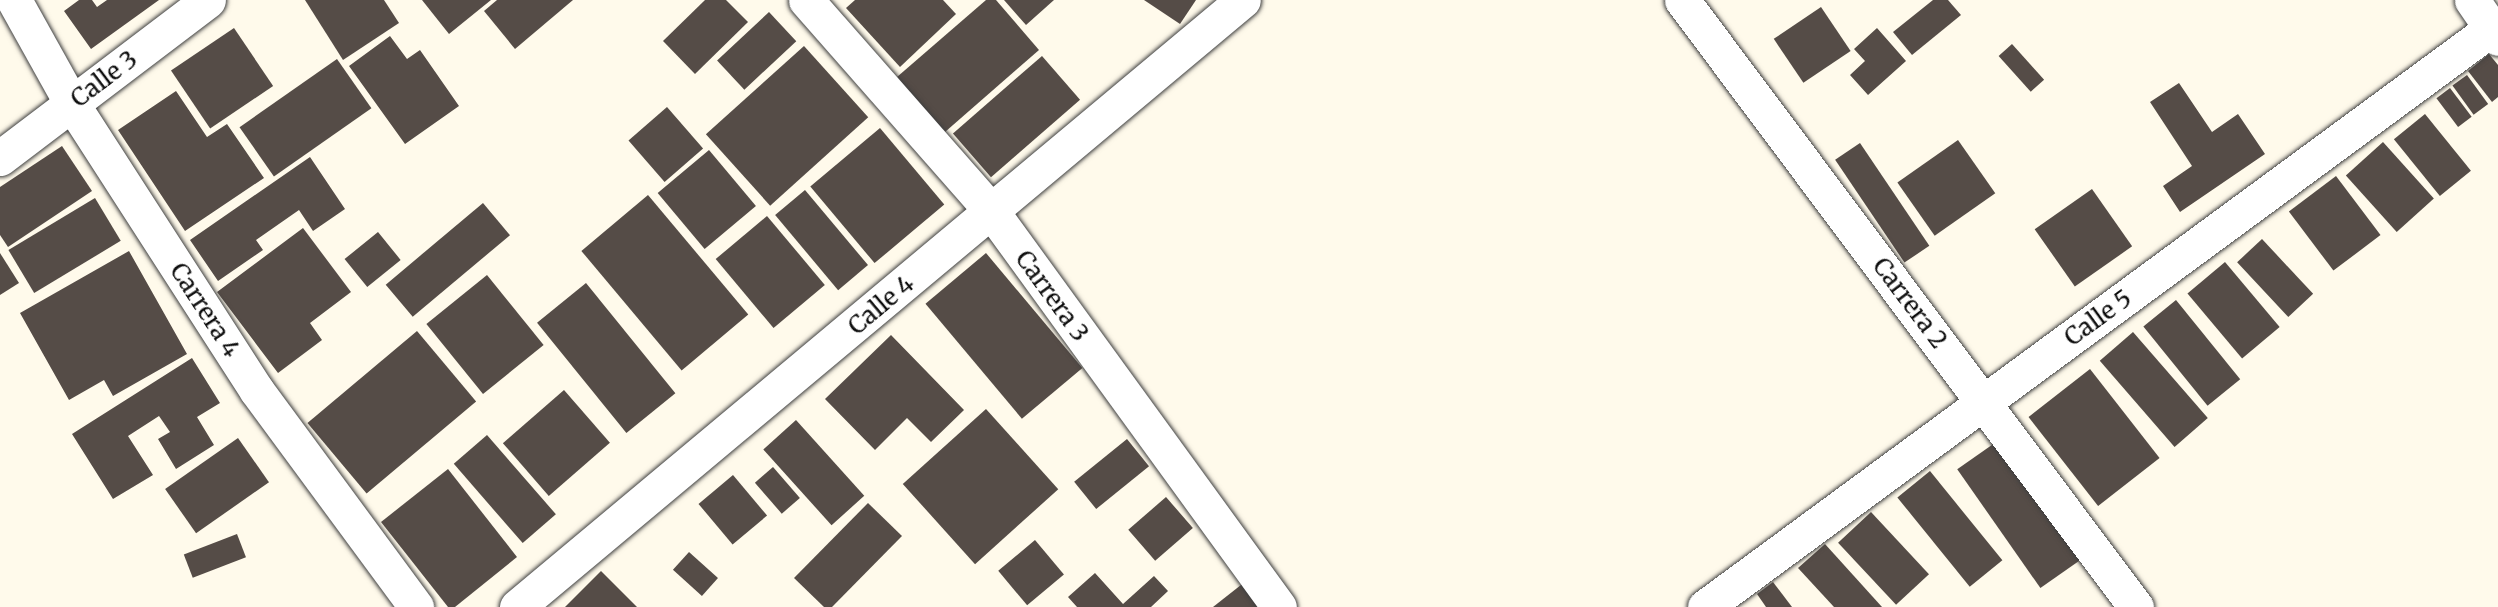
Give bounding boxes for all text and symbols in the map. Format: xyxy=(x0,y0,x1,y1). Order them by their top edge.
street label: Calle 3 xyxy=(65,45,143,113)
street label: Carrera 3 xyxy=(1009,245,1095,347)
street label: Carrera 2 xyxy=(1867,252,1953,354)
street label: Carrera 4 xyxy=(164,258,246,362)
street label: Calle 4 xyxy=(842,269,920,341)
street label: Calle 5 xyxy=(2059,284,2137,352)

